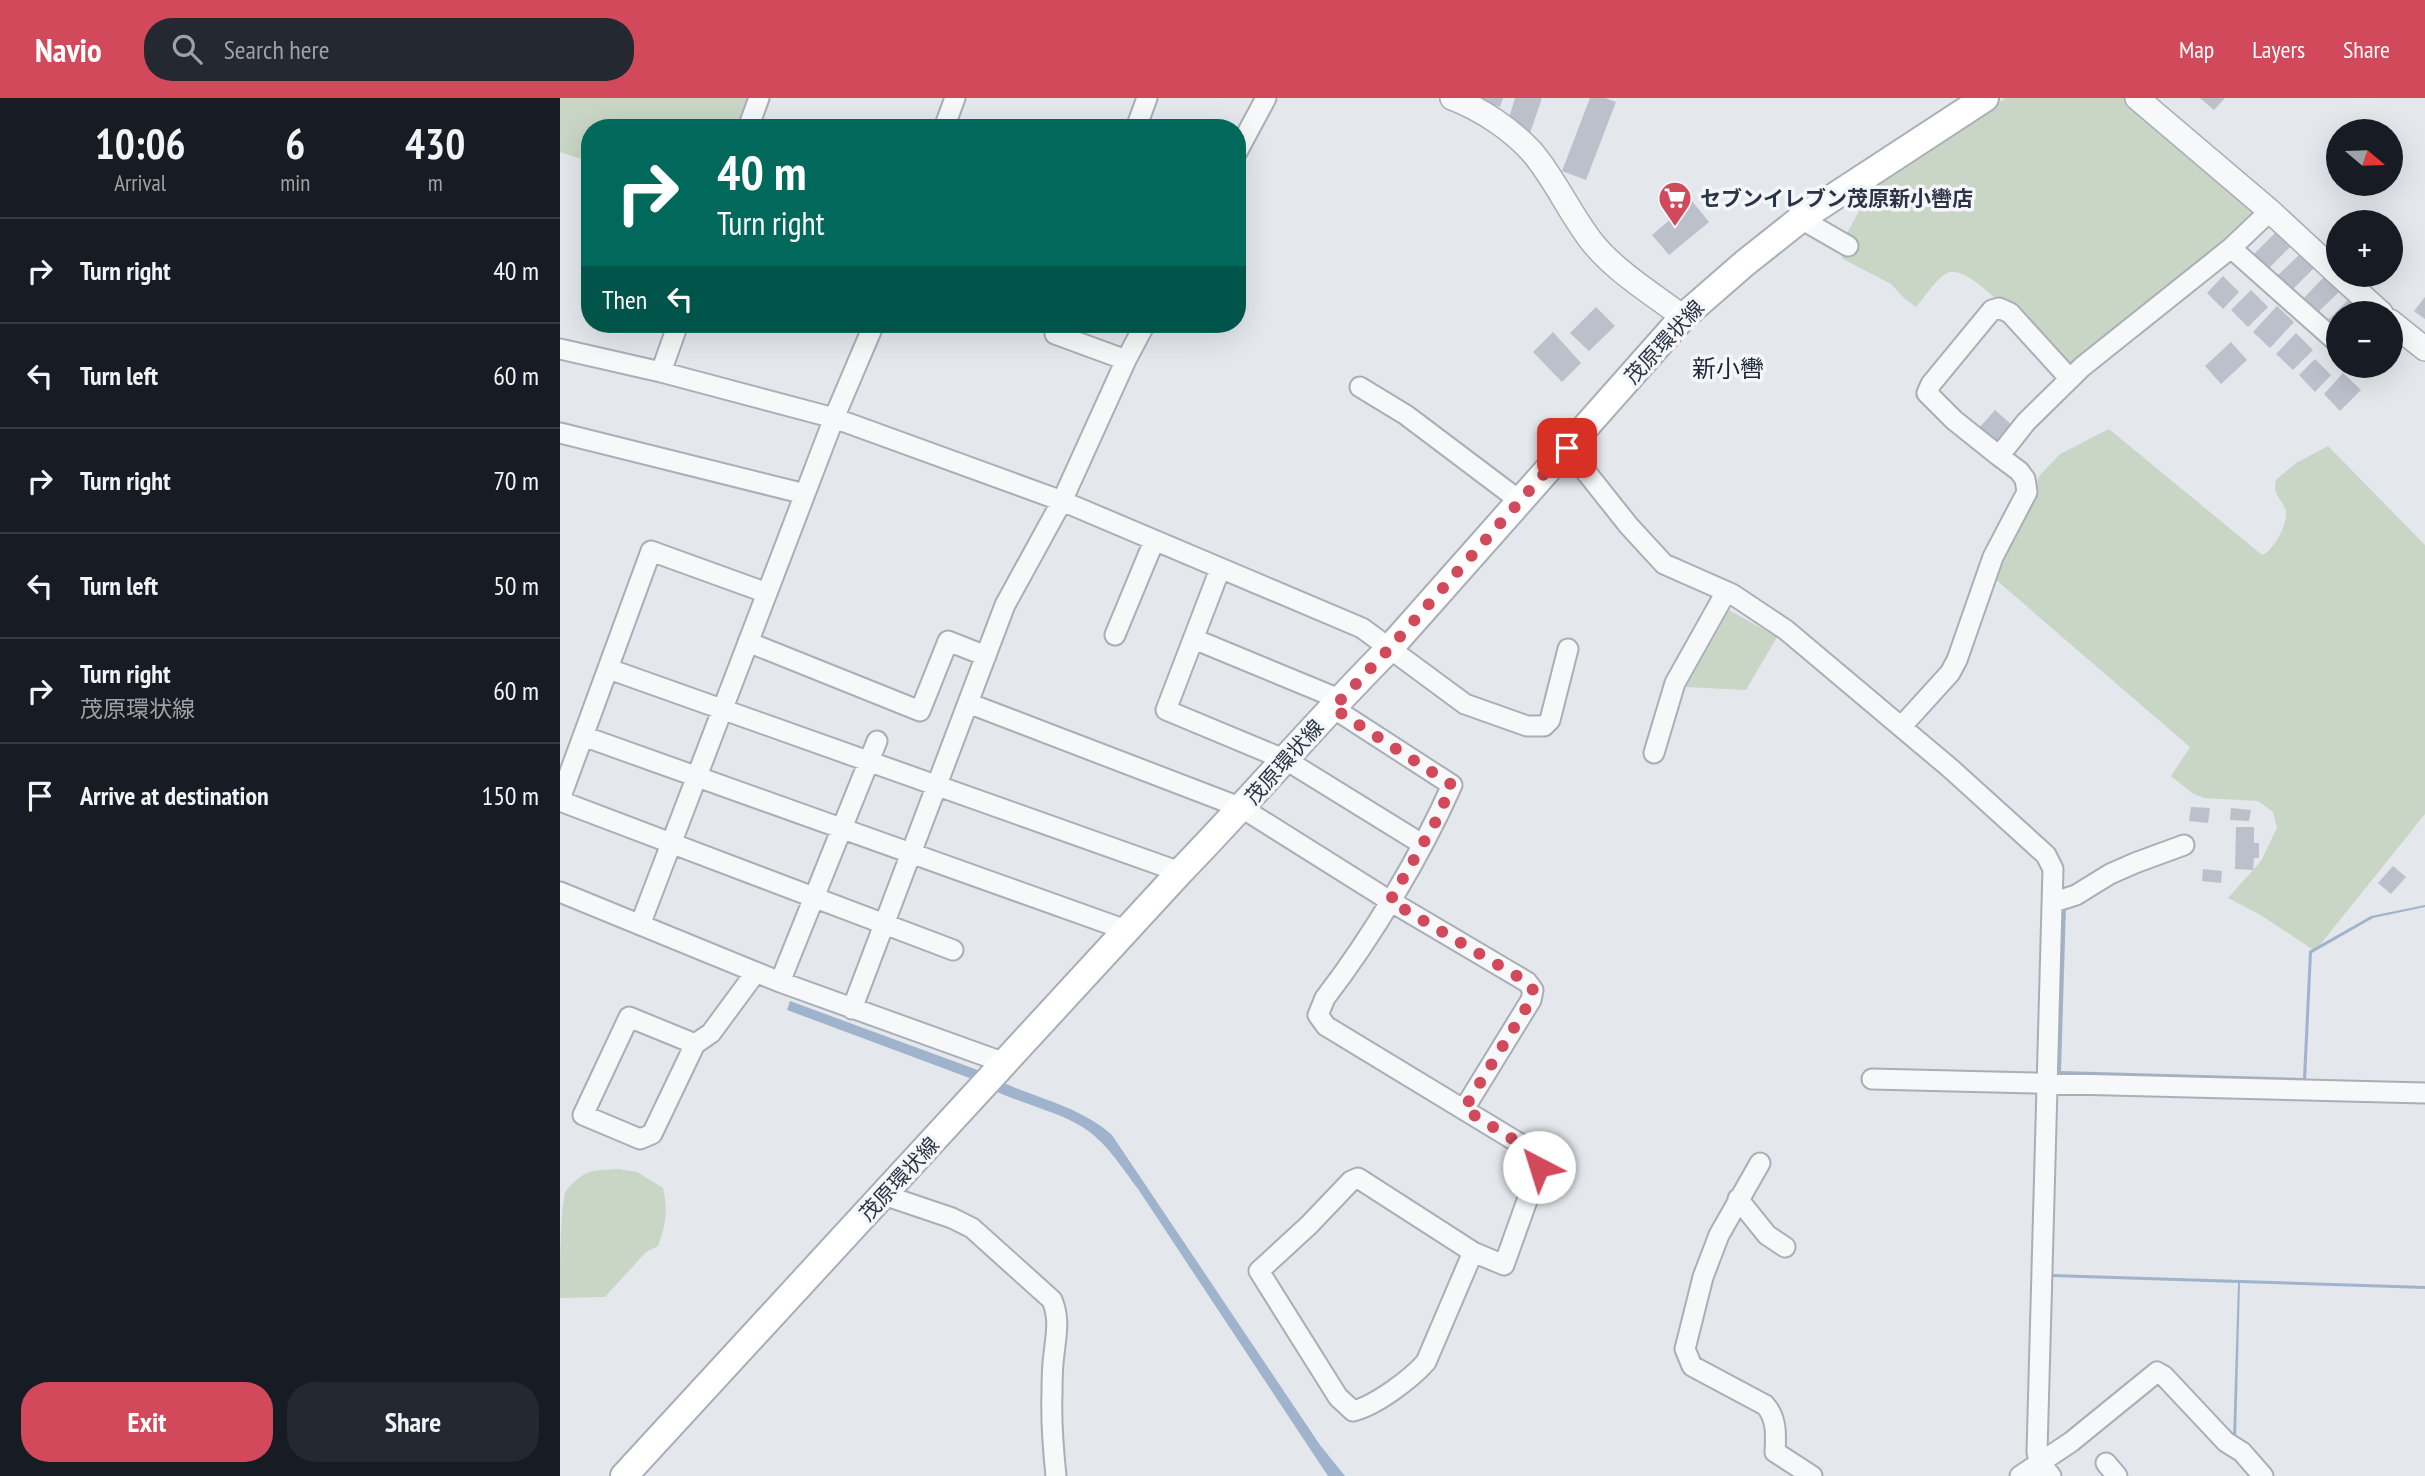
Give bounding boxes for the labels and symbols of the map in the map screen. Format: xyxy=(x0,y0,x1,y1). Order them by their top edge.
north arrow xyxy=(2326,119,2403,196)
supermarket icon: セブンイレブン茂原新小轡店 xyxy=(1656,179,1694,228)
place label: セブンイレブン茂原新小轡店 xyxy=(1700,185,1973,212)
street label: 茂原環状線 xyxy=(1618,294,1710,390)
district label: 新小轡 xyxy=(1692,353,1764,384)
pin xyxy=(1537,418,1597,478)
street label: 茂原環状線 xyxy=(1239,714,1329,810)
position arrow xyxy=(1502,1130,1576,1204)
street label: 茂原環状線 xyxy=(853,1131,945,1227)

